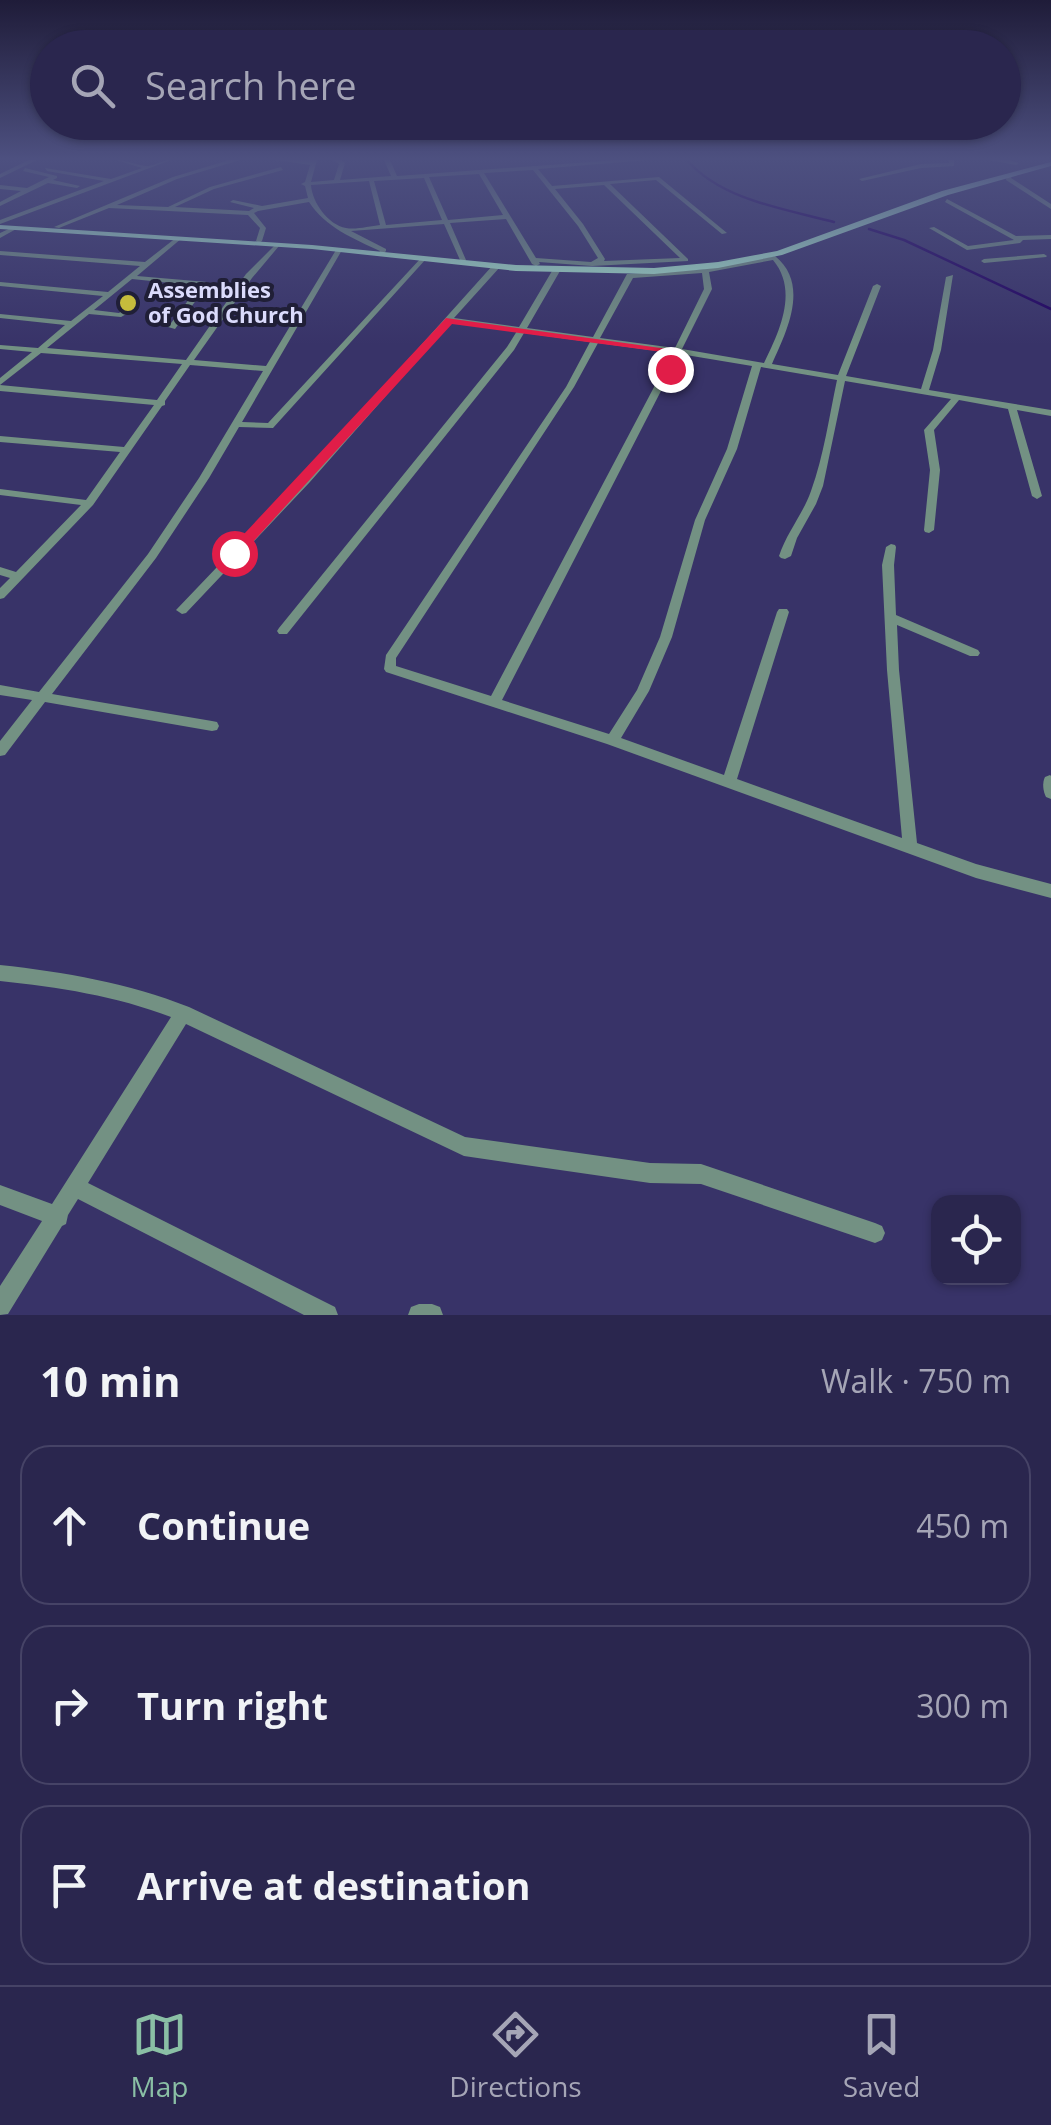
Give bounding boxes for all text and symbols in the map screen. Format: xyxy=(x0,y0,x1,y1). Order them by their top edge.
search box xyxy=(30,30,1021,140)
icon: search xyxy=(65,58,120,113)
text: Search here xyxy=(145,59,357,111)
place label: Assemblies of God Church xyxy=(148,274,304,329)
marker: Assemblies of God Church xyxy=(117,292,139,314)
route end xyxy=(648,347,694,393)
route start xyxy=(212,531,258,577)
map controls xyxy=(931,1195,1021,1285)
button: locate xyxy=(931,1195,1021,1285)
text: 10 min xyxy=(40,1352,181,1409)
text: Walk · 750 m xyxy=(821,1359,1011,1402)
icon: ahead xyxy=(42,1498,97,1553)
text: Continue xyxy=(137,1499,310,1551)
text: 450 m xyxy=(916,1504,1009,1547)
icon: right xyxy=(42,1678,97,1733)
text: Turn right xyxy=(137,1679,328,1731)
text: 300 m xyxy=(916,1684,1009,1727)
icon: arrive xyxy=(42,1858,97,1913)
text: Arrive at destination xyxy=(137,1859,531,1911)
tab: Map xyxy=(130,2007,188,2105)
tab: Directions xyxy=(449,2007,582,2105)
tab: Saved xyxy=(843,2007,920,2105)

